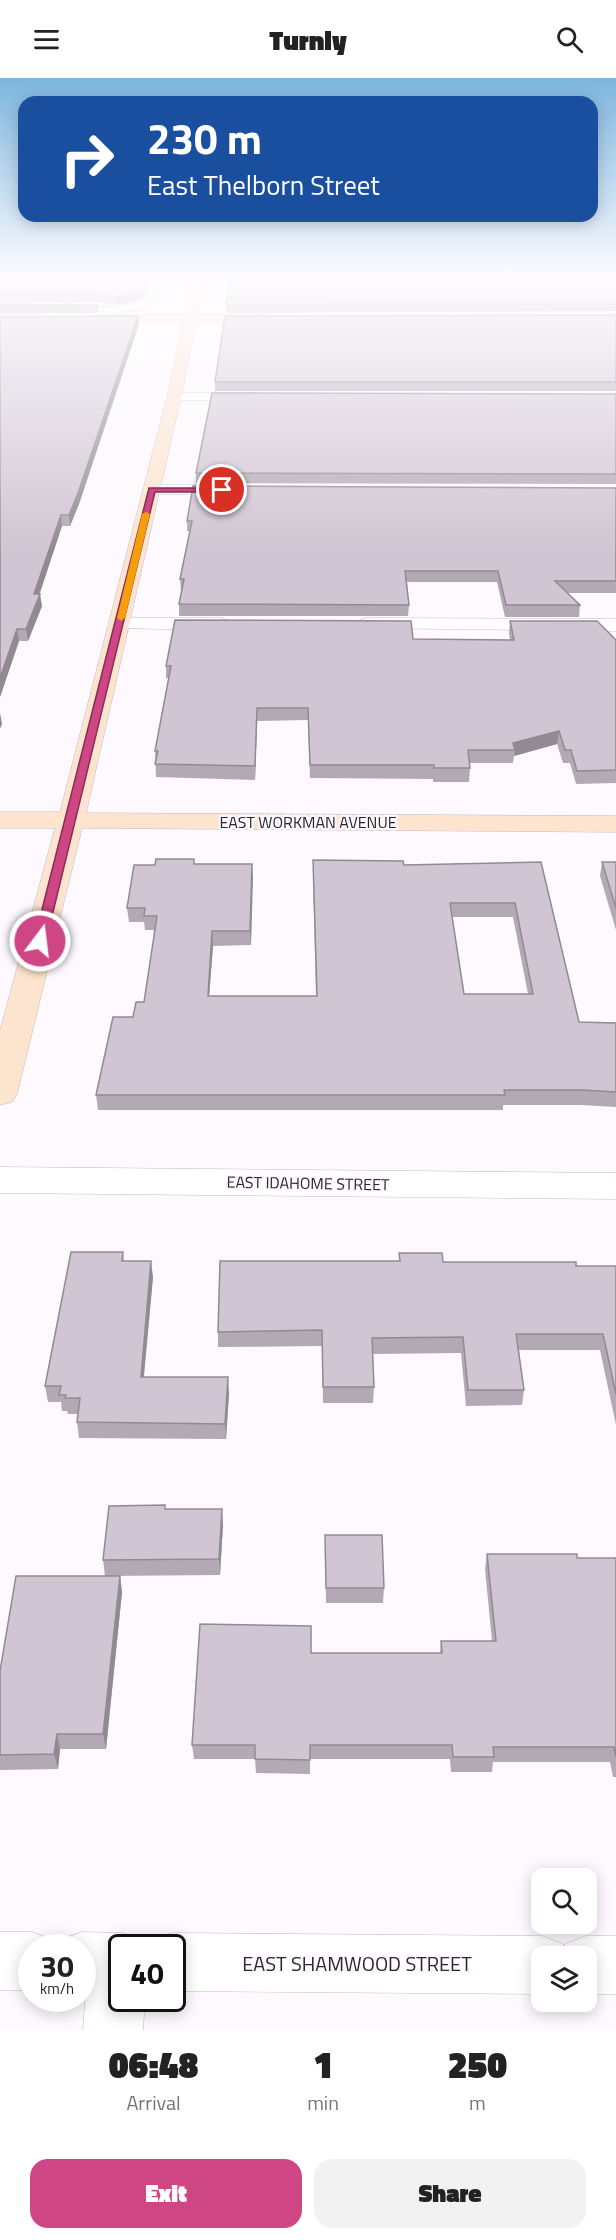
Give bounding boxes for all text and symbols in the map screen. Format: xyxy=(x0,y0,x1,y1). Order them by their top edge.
text: Turnly xyxy=(269,19,347,60)
icon: menu xyxy=(30,23,63,56)
icon: search xyxy=(553,23,586,56)
text: 230 m xyxy=(147,106,262,170)
icon: right xyxy=(48,120,126,198)
text: East Thelborn Street xyxy=(147,164,380,205)
pin xyxy=(196,464,247,515)
icon: arrive xyxy=(205,473,238,506)
street label: EAST WORKMAN AVENUE xyxy=(219,810,397,834)
position arrow xyxy=(8.0,909,72.0,973)
street label: EAST IDAHOME STREET xyxy=(226,1170,390,1196)
map controls xyxy=(531,1868,597,2012)
button: search xyxy=(531,1868,597,1934)
speed limit sign: 40 xyxy=(108,1934,186,2012)
text: 30 xyxy=(40,1943,74,1989)
button: layers xyxy=(531,1946,597,2012)
street label: EAST SHAMWOOD STREET xyxy=(242,1948,472,1979)
text: km/h xyxy=(40,1977,74,2000)
text: 06:48 xyxy=(109,2037,198,2092)
text: 1 xyxy=(313,2037,333,2092)
text: 250 xyxy=(448,2037,507,2092)
text: Arrival xyxy=(126,2087,181,2118)
text: min xyxy=(307,2087,339,2118)
text: m xyxy=(469,2087,486,2118)
button: Exit xyxy=(30,2159,302,2228)
button: Share xyxy=(314,2159,586,2228)

